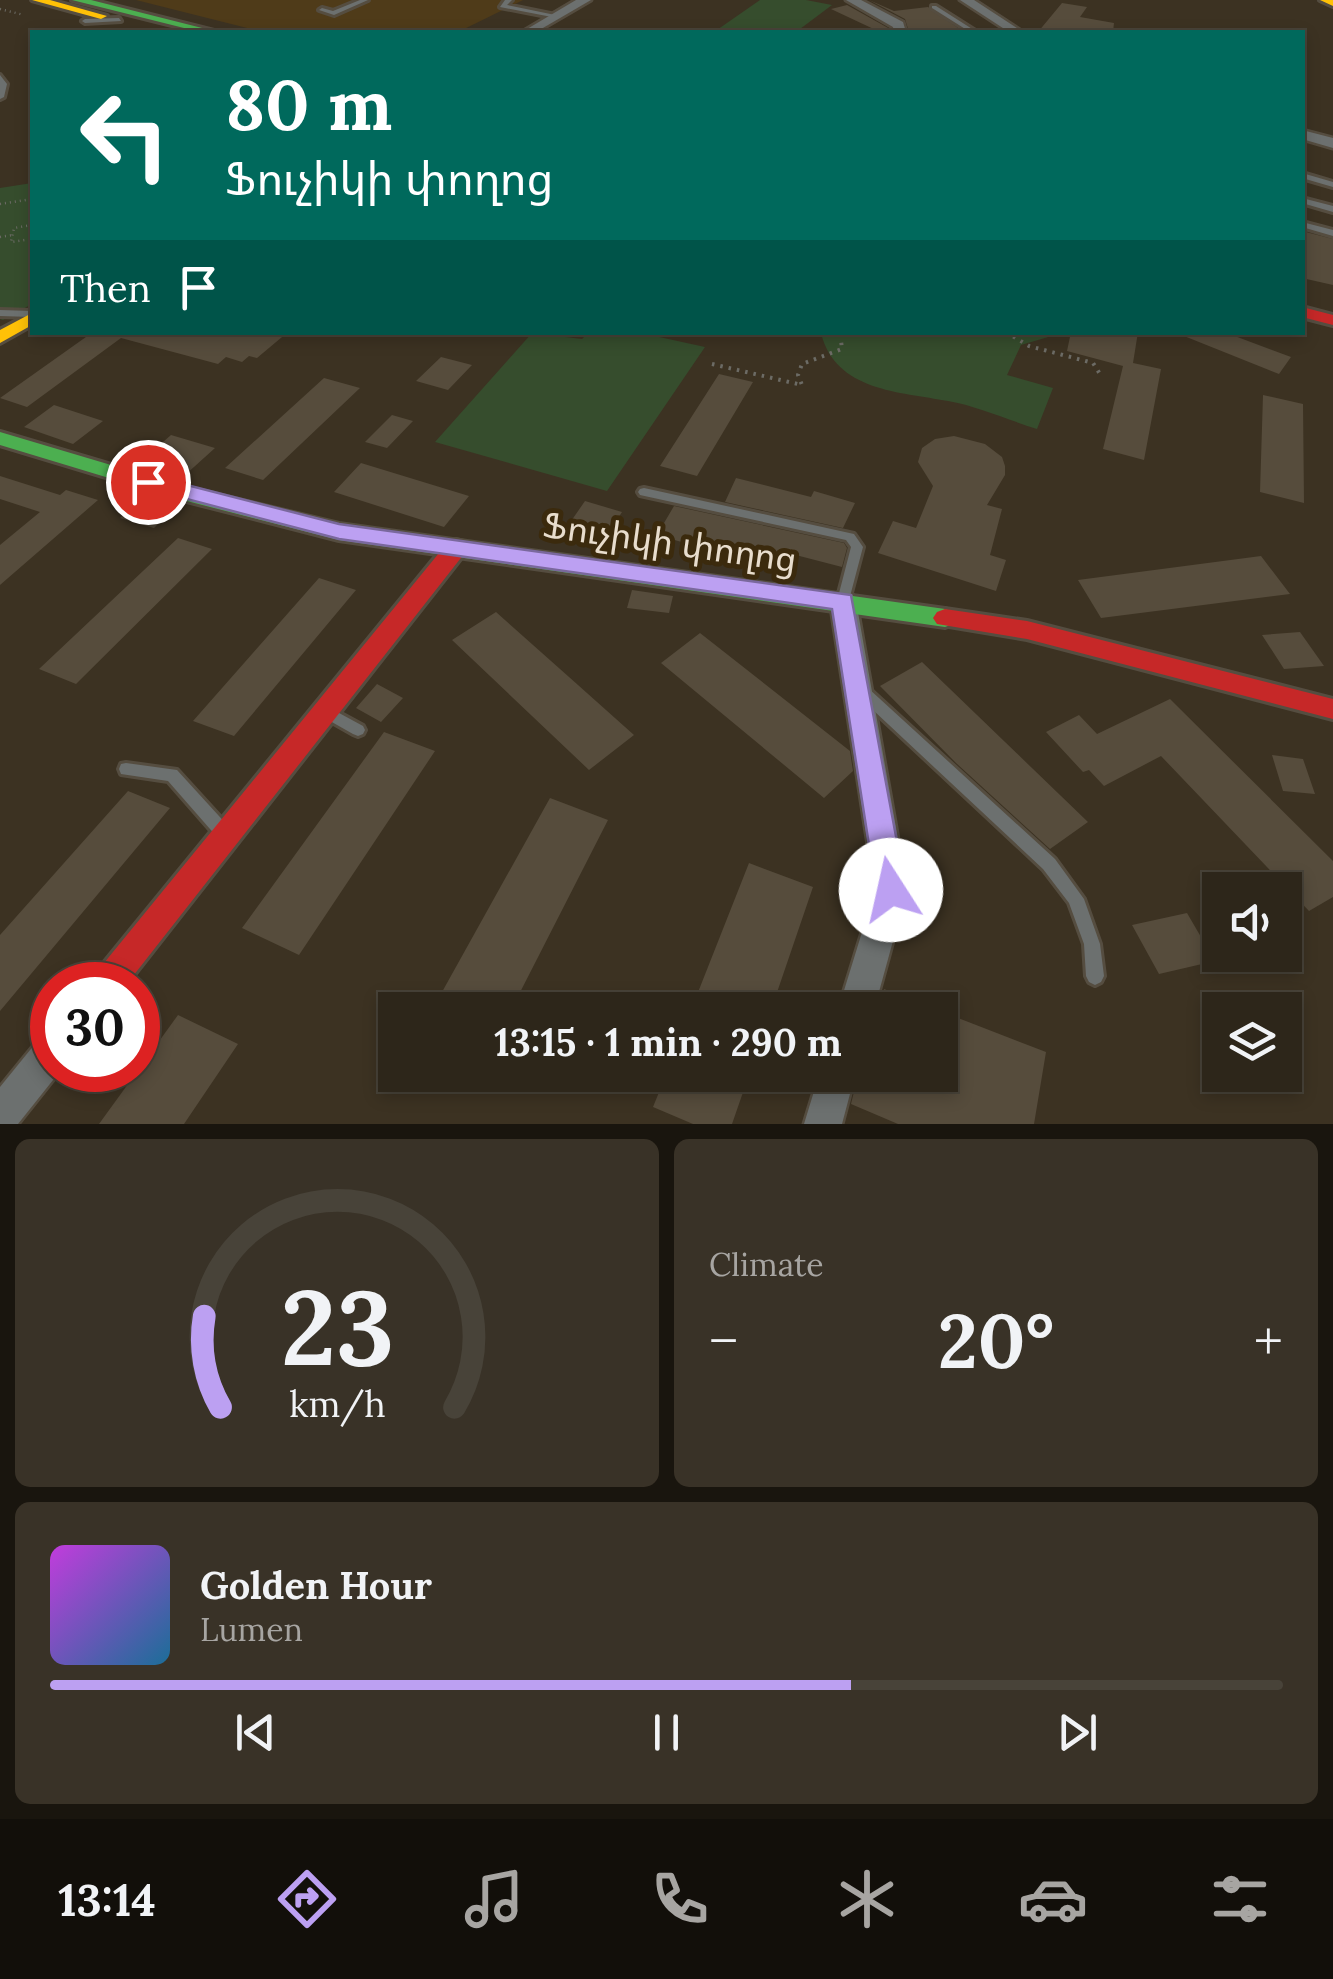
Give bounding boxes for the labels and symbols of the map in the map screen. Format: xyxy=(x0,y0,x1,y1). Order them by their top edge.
pin xyxy=(106,440,191,525)
street label: Ֆուչիկի փողոց xyxy=(540,502,800,582)
position arrow xyxy=(839,838,943,942)
speed limit sign: 30 xyxy=(30,962,160,1092)

